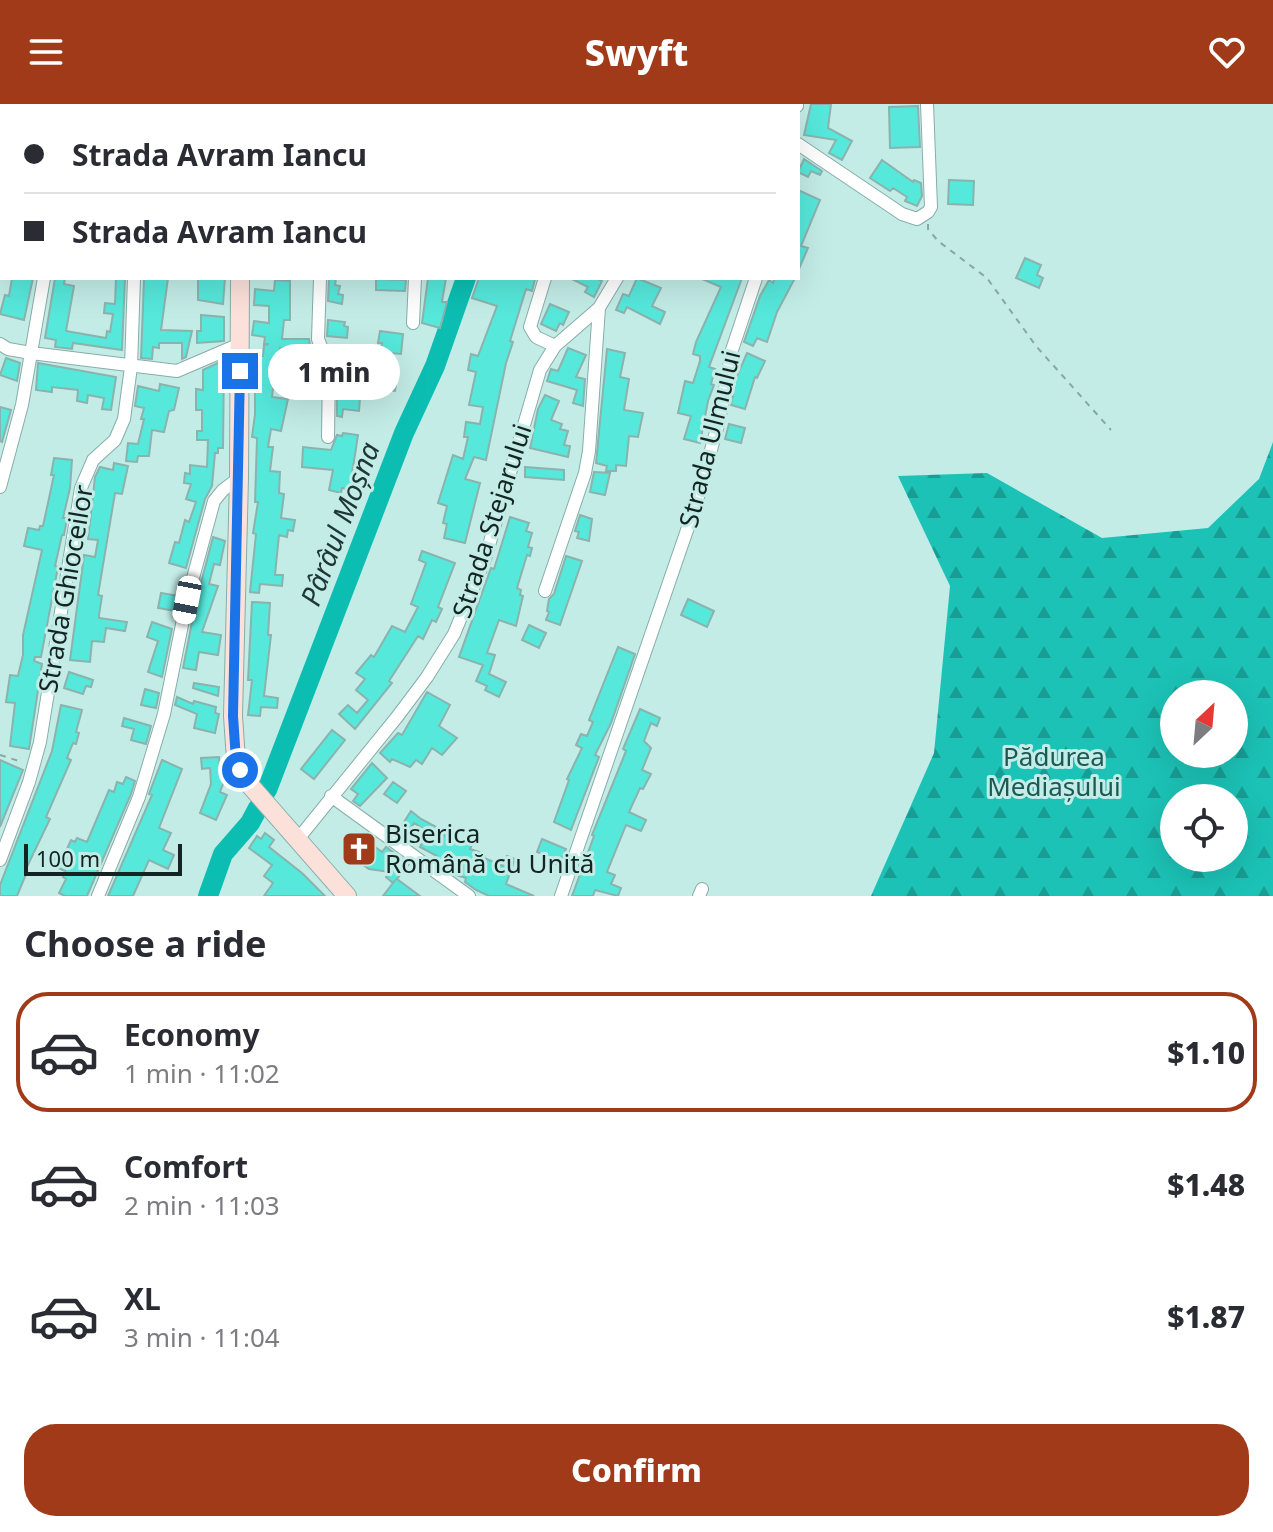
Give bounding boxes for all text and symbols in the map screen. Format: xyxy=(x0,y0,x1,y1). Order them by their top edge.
text: Swyft xyxy=(585,28,688,77)
icon: menu xyxy=(24,30,68,74)
icon: heart xyxy=(1205,30,1249,74)
text: Strada Avram Iancu xyxy=(72,134,367,175)
text: Strada Avram Iancu xyxy=(72,211,367,252)
callout: 1 min xyxy=(268,343,400,399)
street label: Strada Ulmului xyxy=(670,346,748,531)
route end xyxy=(222,353,258,389)
text: 1 min xyxy=(298,354,370,390)
street label: Strada Stejarului xyxy=(443,419,539,622)
water label: Pârâul Moșna xyxy=(290,436,388,611)
street label: Strada Ghioceilor xyxy=(29,482,101,695)
car xyxy=(171,574,203,626)
north arrow xyxy=(1160,680,1248,768)
map controls xyxy=(1160,680,1248,872)
park label: Pădurea Mediașului xyxy=(987,738,1121,804)
route start xyxy=(222,752,258,788)
button: locate xyxy=(1160,784,1248,872)
place label: Biserica Română cu Unită xyxy=(385,815,594,881)
church icon: Biserica Română cu Unită xyxy=(340,830,378,868)
scale bar xyxy=(24,840,182,876)
text: 100 m xyxy=(36,843,100,873)
text: Choose a ride xyxy=(24,919,266,968)
text: Economy xyxy=(124,1014,260,1055)
icon: car xyxy=(28,1016,100,1088)
text: $1.10 xyxy=(1167,1032,1245,1073)
text: 1 min · 11:02 xyxy=(124,1055,280,1091)
text: Comfort xyxy=(124,1146,248,1187)
icon: car xyxy=(28,1148,100,1220)
text: $1.48 xyxy=(1167,1164,1245,1205)
text: 2 min · 11:03 xyxy=(124,1187,280,1223)
text: XL xyxy=(124,1278,161,1319)
icon: car xyxy=(28,1280,100,1352)
text: $1.87 xyxy=(1167,1296,1245,1337)
text: 3 min · 11:04 xyxy=(124,1319,280,1355)
button: Confirm xyxy=(24,1424,1249,1516)

